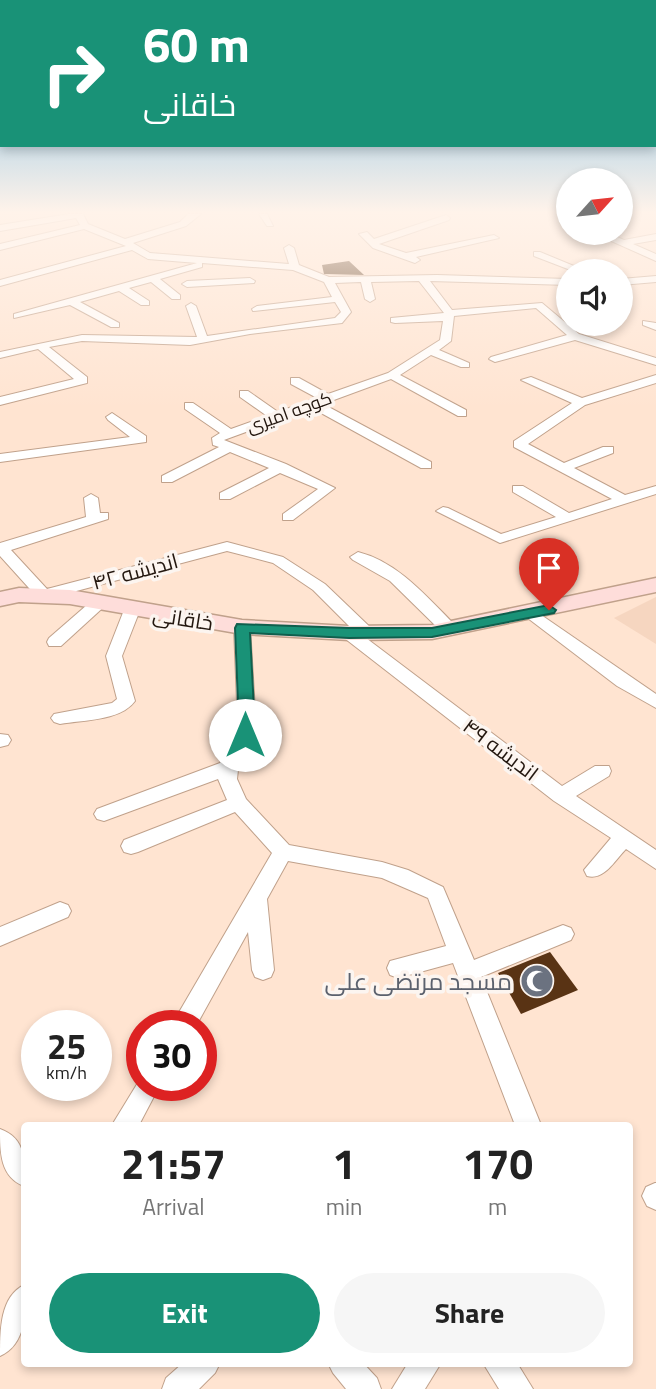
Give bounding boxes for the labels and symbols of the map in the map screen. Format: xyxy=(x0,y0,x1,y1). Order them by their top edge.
north arrow xyxy=(556,168,634,245)
street label: کوچه امیری xyxy=(242,384,336,440)
pin xyxy=(519,538,579,610)
street label: اندیشه ۴۲ xyxy=(88,544,182,598)
street label: خاقانی xyxy=(150,597,216,639)
position arrow xyxy=(208,698,282,772)
street label: اندیشه ۴۹ xyxy=(456,710,546,788)
mosque icon: مسجد مرتضی علی xyxy=(518,962,556,1000)
place label: مسجد مرتضی علی xyxy=(325,963,512,999)
speed limit sign: 30 xyxy=(126,1010,217,1101)

